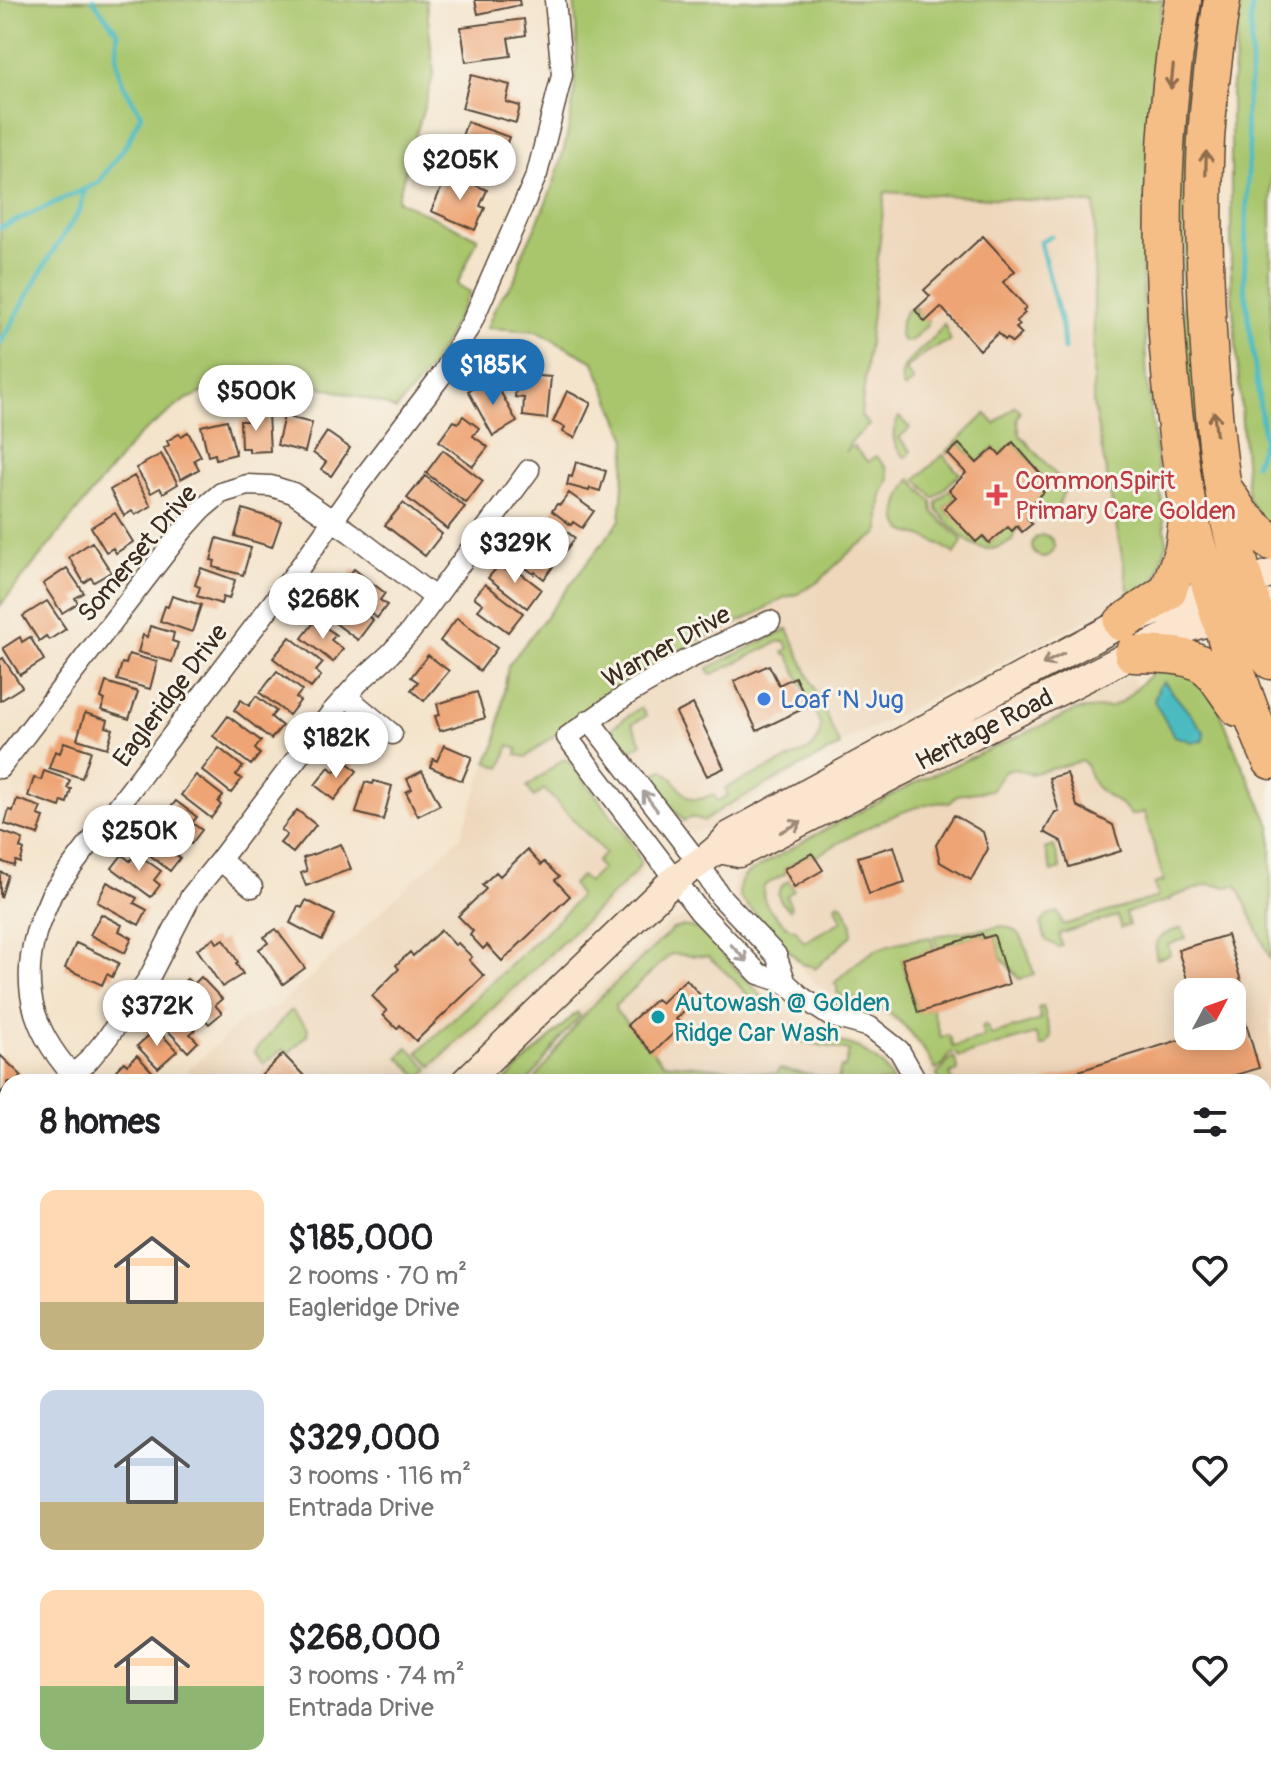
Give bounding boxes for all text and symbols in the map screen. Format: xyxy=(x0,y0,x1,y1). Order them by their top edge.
one-way arrow xyxy=(1165,63,1180,90)
pin: $205K xyxy=(404,134,516,202)
text: $205K xyxy=(422,144,498,176)
one-way arrow xyxy=(1198,150,1213,177)
pin: $185K xyxy=(437,339,549,407)
text: $185K xyxy=(459,349,527,381)
pin: $500K xyxy=(200,365,312,433)
text: $500K xyxy=(216,375,296,407)
one-way arrow xyxy=(1208,410,1223,437)
place label: CommonSpirit Primary Care Golden xyxy=(1015,465,1236,527)
street label: Somerset Drive xyxy=(71,478,205,629)
marker: CommonSpirit Primary Care Golden xyxy=(986,484,1008,506)
pin: $329K xyxy=(459,517,571,585)
text: $329K xyxy=(479,527,551,559)
pin: $268K xyxy=(267,573,379,641)
text: $268K xyxy=(287,583,359,615)
street label: Warner Drive xyxy=(597,598,736,695)
street label: Eagleridge Drive xyxy=(106,617,235,774)
one-way arrow xyxy=(1042,652,1065,668)
street label: Heritage Road xyxy=(910,682,1059,778)
place label: Loaf 'N Jug xyxy=(780,684,904,716)
marker: Loaf 'N Jug xyxy=(755,690,773,708)
pin: $182K xyxy=(280,712,392,780)
text: $182K xyxy=(302,722,370,754)
one-way arrow xyxy=(641,791,658,812)
pin: $250K xyxy=(83,805,195,873)
text: $250K xyxy=(101,815,177,847)
one-way arrow xyxy=(778,818,802,834)
one-way arrow xyxy=(729,943,748,962)
north arrow xyxy=(1174,978,1246,1050)
map controls xyxy=(1174,978,1246,1050)
pin: $372K xyxy=(101,980,213,1048)
place label: Autowash @ Golden Ridge Car Wash xyxy=(674,987,890,1049)
text: $372K xyxy=(121,990,193,1022)
marker: Autowash @ Golden Ridge Car Wash xyxy=(649,1008,667,1026)
icon: filters xyxy=(1188,1100,1232,1144)
text: 8 homes xyxy=(40,1101,160,1144)
text: $185,000 xyxy=(288,1217,434,1260)
icon: home xyxy=(104,1222,200,1318)
icon: heart xyxy=(1188,1248,1232,1292)
text: 2 rooms · 70 m² xyxy=(288,1260,467,1292)
text: Eagleridge Drive xyxy=(288,1292,459,1324)
text: $329,000 xyxy=(288,1417,440,1460)
icon: home xyxy=(104,1422,200,1518)
icon: heart xyxy=(1188,1448,1232,1492)
text: 3 rooms · 116 m² xyxy=(288,1460,471,1492)
text: Entrada Drive xyxy=(288,1492,434,1524)
text: $268,000 xyxy=(288,1617,441,1660)
icon: home xyxy=(104,1622,200,1718)
icon: heart xyxy=(1188,1648,1232,1692)
text: 3 rooms · 74 m² xyxy=(288,1660,465,1692)
text: Entrada Drive xyxy=(288,1692,434,1724)

